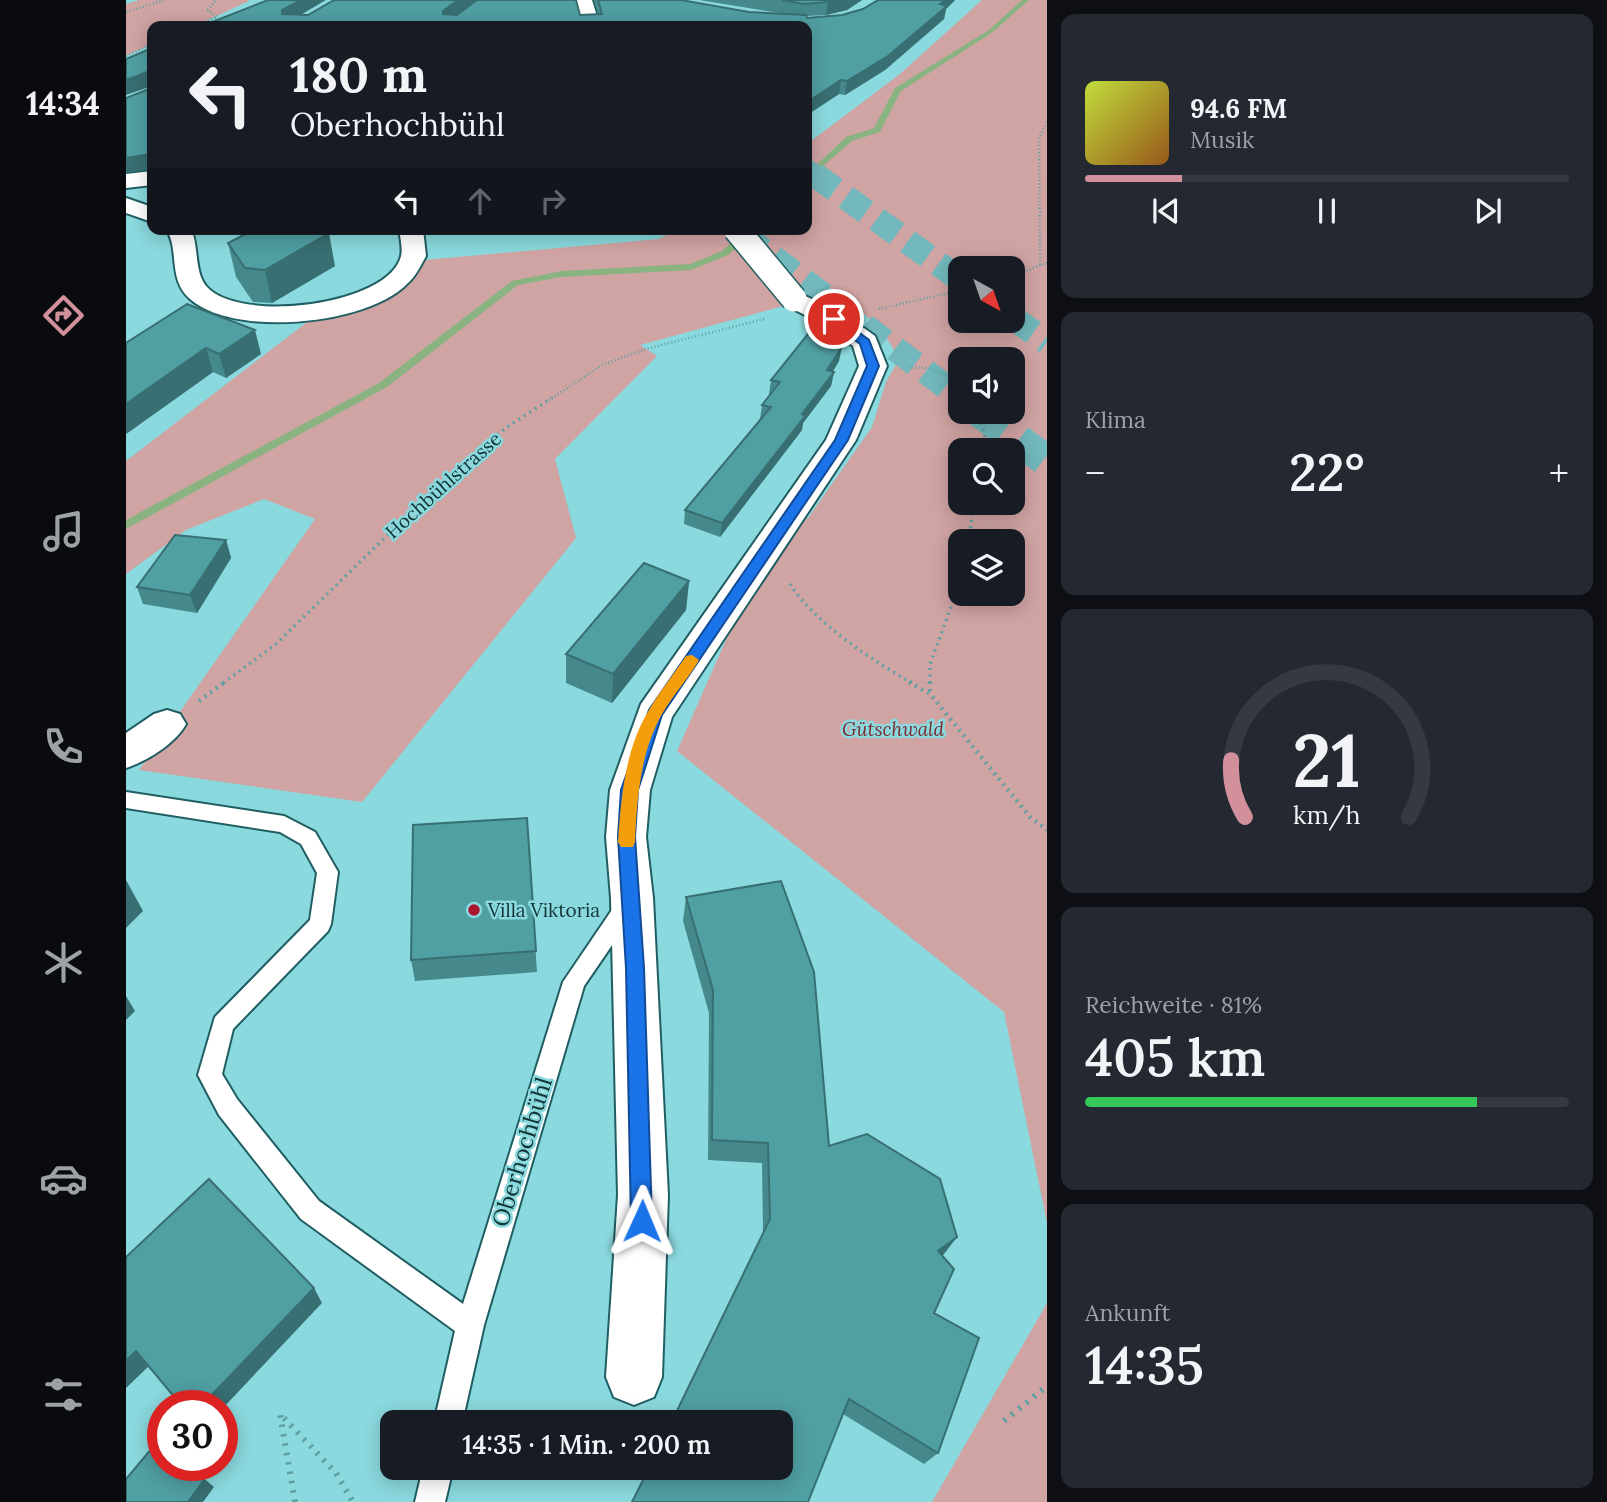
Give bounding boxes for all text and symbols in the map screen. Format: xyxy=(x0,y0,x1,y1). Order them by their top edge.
text: 180 m xyxy=(290,43,427,105)
icon: left xyxy=(175,49,266,140)
text: 14:34 xyxy=(26,83,100,124)
text: 94.6 FM xyxy=(1190,92,1287,125)
text: Oberhochbühl xyxy=(290,104,505,145)
text: Musik xyxy=(1190,125,1254,154)
icon: left xyxy=(388,182,426,220)
icon: ahead xyxy=(461,182,499,220)
icon: right xyxy=(534,182,572,220)
icon: previous xyxy=(1147,192,1185,230)
icon: pause xyxy=(1308,192,1346,230)
icon: next xyxy=(1469,192,1507,230)
north arrow xyxy=(948,256,1026,332)
map controls xyxy=(948,256,1025,606)
pin xyxy=(804,289,864,349)
icon: directions xyxy=(39,291,88,340)
icon: arrive xyxy=(815,300,853,338)
button: sound xyxy=(948,347,1025,424)
text: Klima xyxy=(1085,405,1146,434)
street label: Hochbühlstrasse xyxy=(380,427,506,543)
button: search xyxy=(948,438,1025,515)
text: 22° xyxy=(1289,439,1365,505)
text: − xyxy=(1085,449,1105,497)
text: + xyxy=(1549,449,1569,497)
icon: music xyxy=(39,507,88,556)
button: layers xyxy=(948,529,1025,606)
text: 21 xyxy=(1293,714,1361,807)
park label: Gütschwald xyxy=(842,717,944,741)
icon: phone xyxy=(39,722,88,771)
text: km/h xyxy=(1293,799,1361,831)
place label: Villa Viktoria xyxy=(487,898,600,922)
marker: Villa Viktoria xyxy=(466,902,482,918)
icon: climate xyxy=(39,938,88,987)
text: Reichweite · 81% xyxy=(1085,990,1262,1019)
text: 405 km xyxy=(1085,1024,1265,1090)
street label: Oberhochbühl xyxy=(485,1074,558,1230)
icon: car xyxy=(39,1154,88,1203)
position arrow xyxy=(605,1184,679,1258)
text: Ankunft xyxy=(1085,1298,1170,1327)
text: 14:35 xyxy=(1085,1332,1204,1398)
icon: filters xyxy=(39,1370,88,1419)
speed limit sign: 30 xyxy=(147,1390,238,1481)
text: 14:35 · 1 Min. · 200 m xyxy=(462,1428,711,1461)

